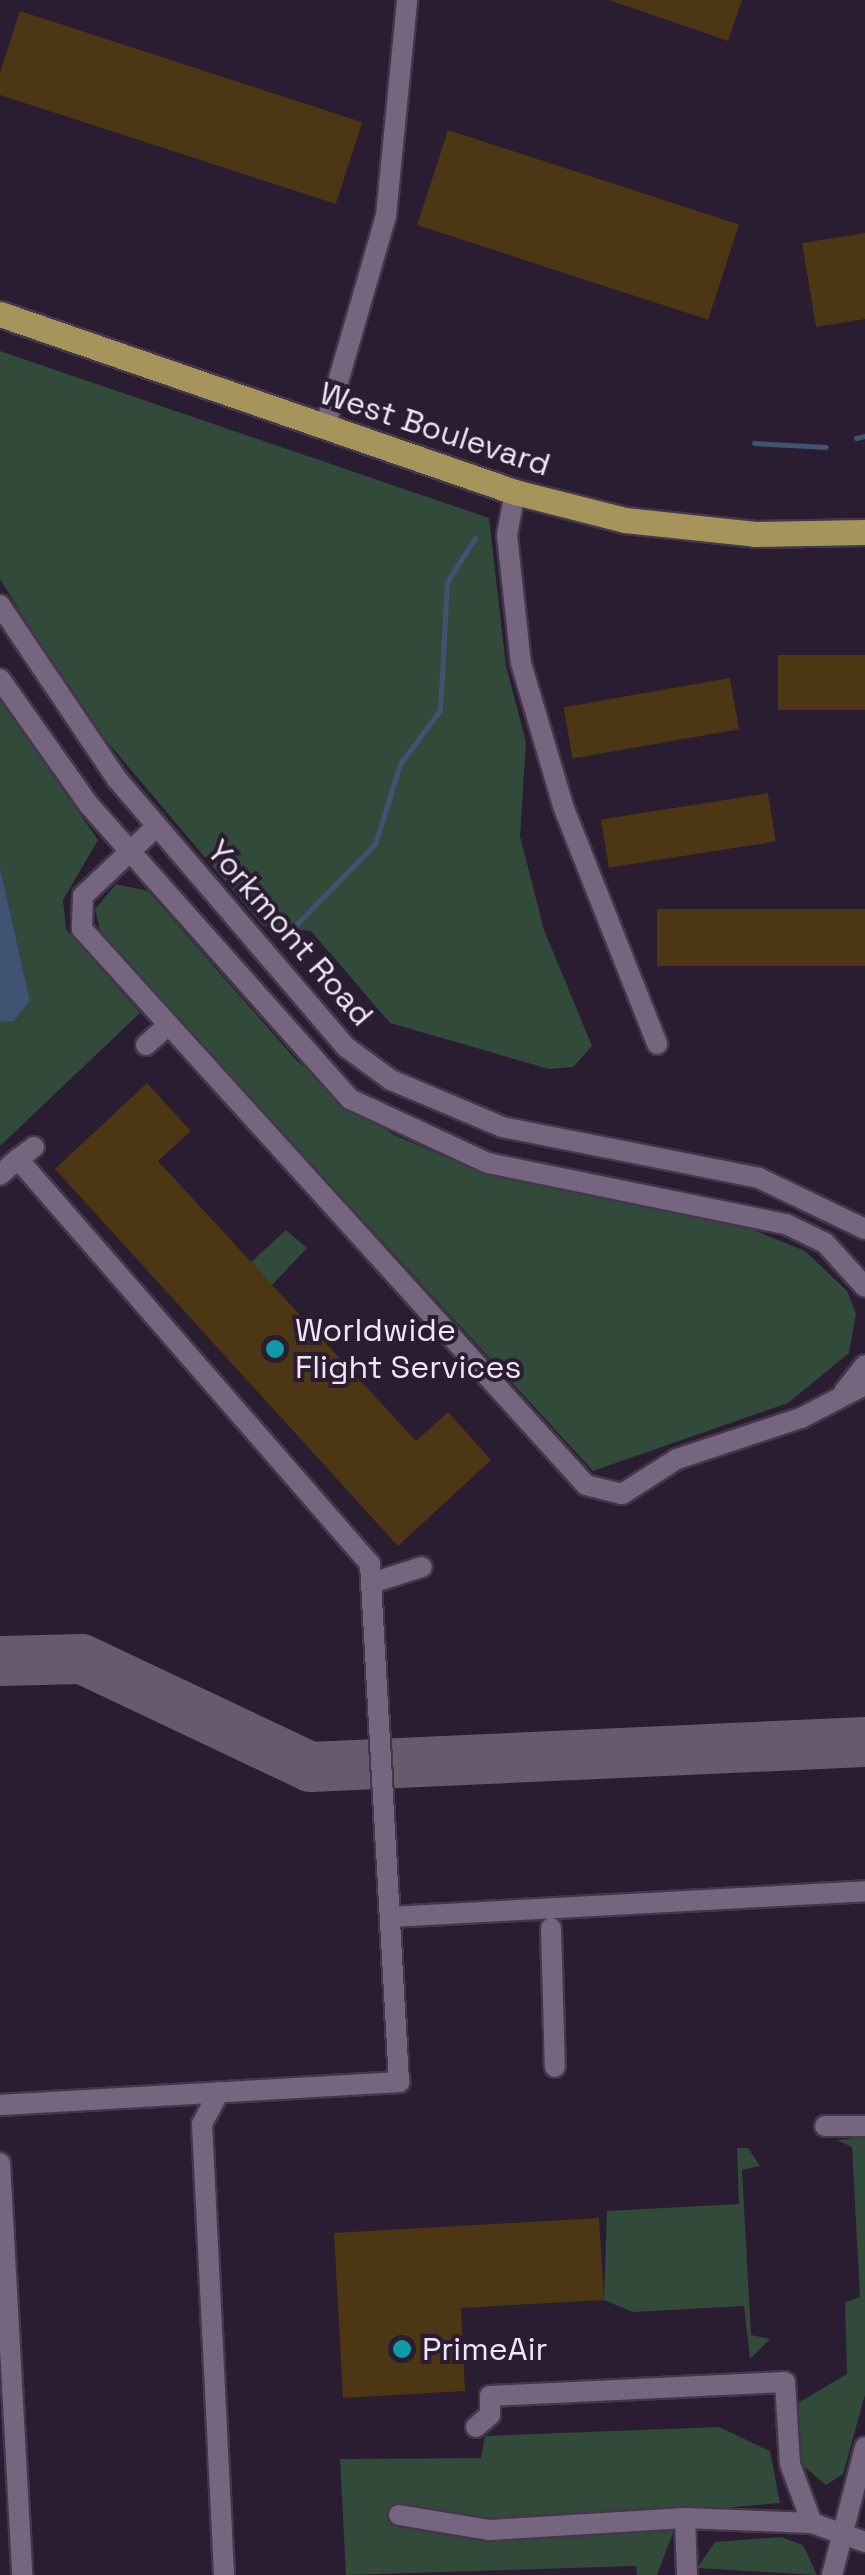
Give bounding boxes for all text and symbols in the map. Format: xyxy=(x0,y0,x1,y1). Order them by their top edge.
street label: West Boulevard xyxy=(315,374,555,484)
street label: Yorkmont Road xyxy=(199,832,381,1034)
place label: Worldwide Flight Services xyxy=(295,1312,521,1387)
marker: Worldwide Flight Services xyxy=(264,1338,286,1360)
place label: PrimeAir xyxy=(422,2330,548,2368)
marker: PrimeAir xyxy=(391,2338,413,2360)

